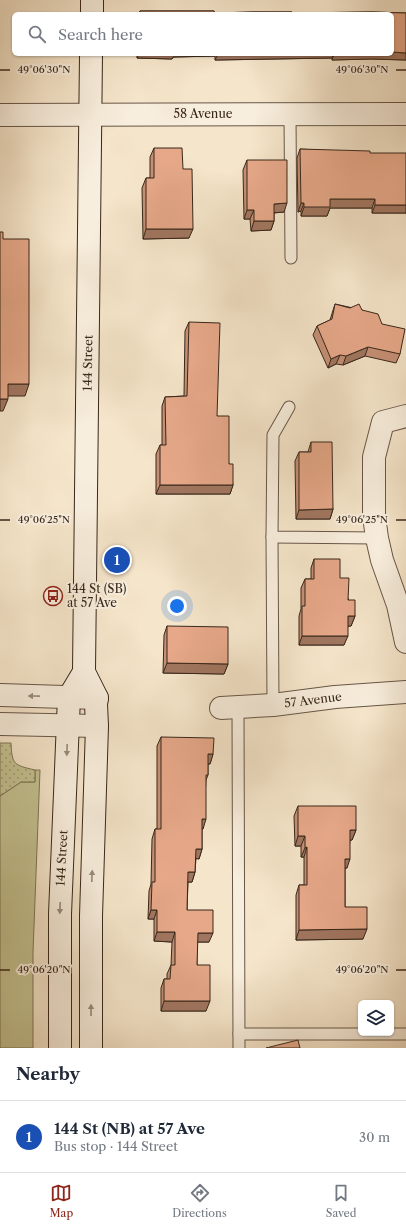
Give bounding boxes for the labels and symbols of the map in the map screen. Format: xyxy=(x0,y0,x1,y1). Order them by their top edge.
text: 49°06'30"N xyxy=(18,63,70,76)
text: 49°06'30"N xyxy=(336,63,388,76)
street label: 58 Avenue xyxy=(174,106,233,121)
street label: 144 Street xyxy=(80,334,96,391)
text: 49°06'25"N xyxy=(18,513,70,526)
text: 49°06'25"N xyxy=(336,513,388,526)
pin: 1 xyxy=(104,545,130,575)
place label: 144 St (SB) at 57 Ave xyxy=(67,581,127,610)
bus stop icon: 144 St (SB) at 57 Ave xyxy=(42,585,64,607)
your location xyxy=(167,596,187,616)
street label: 57 Avenue xyxy=(283,689,343,710)
one-way arrow xyxy=(27,693,40,699)
one-way arrow xyxy=(63,744,70,756)
street label: 144 Street xyxy=(53,829,70,886)
one-way arrow xyxy=(89,870,96,882)
one-way arrow xyxy=(57,902,63,915)
text: 49°06'20"N xyxy=(17,963,71,976)
text: 49°06'20"N xyxy=(335,963,389,976)
one-way arrow xyxy=(88,1003,94,1016)

